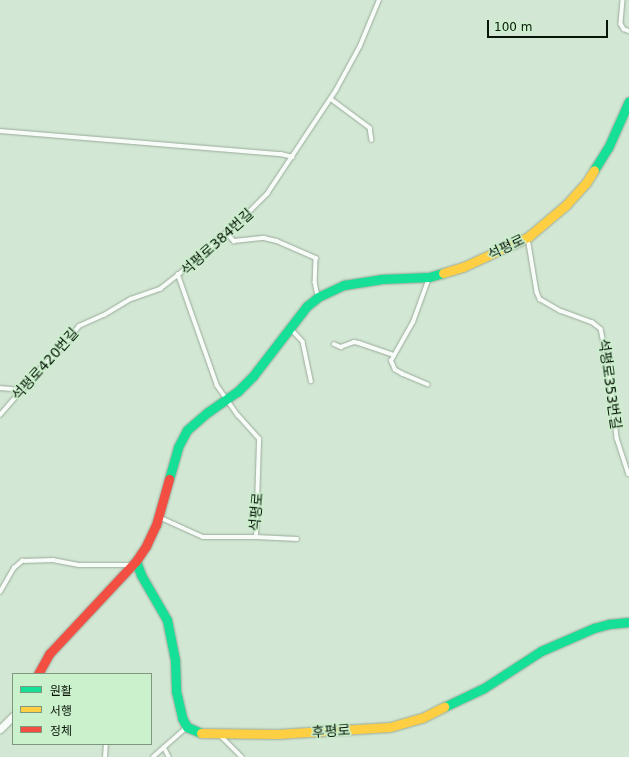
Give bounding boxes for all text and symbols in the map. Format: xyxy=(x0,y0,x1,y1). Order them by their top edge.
scale bar xyxy=(489,12,610,38)
text: 100 m xyxy=(494,20,532,34)
street label: 석평로384번길 xyxy=(178,205,256,279)
street label: 석평로 xyxy=(485,231,527,263)
street label: 석평로420번길 xyxy=(8,325,82,403)
street label: 석평로353번길 xyxy=(595,338,625,430)
street label: 석평로 xyxy=(246,492,266,532)
legend xyxy=(12,673,152,745)
text: 원활 xyxy=(50,684,72,698)
text: 서행 xyxy=(50,704,72,718)
street label: 후평로 xyxy=(311,721,351,741)
text: 정체 xyxy=(50,724,72,738)

